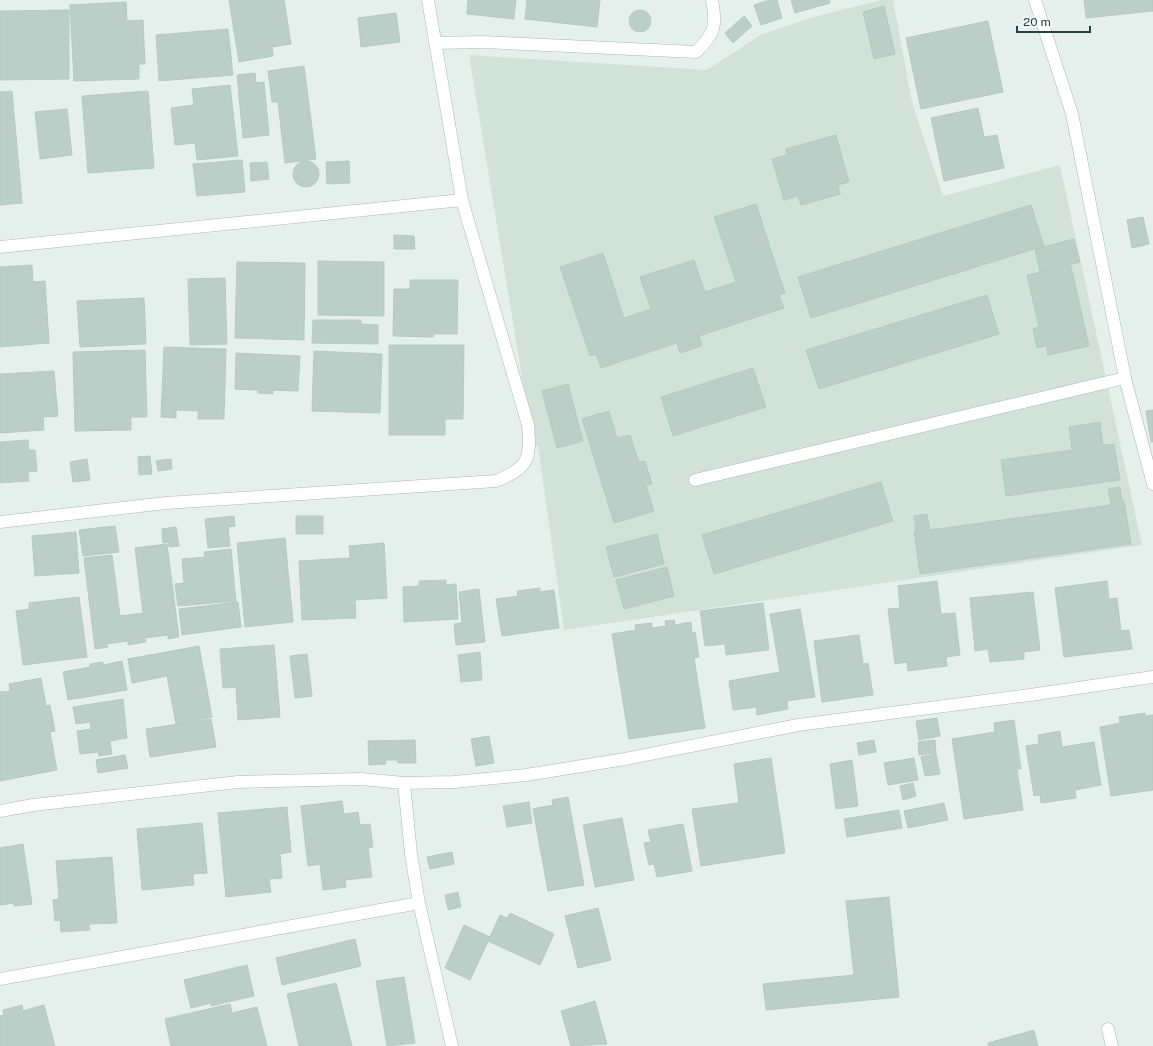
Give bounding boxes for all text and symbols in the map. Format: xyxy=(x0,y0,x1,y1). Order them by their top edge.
scale bar xyxy=(1017,8,1090,34)
text: 20 m xyxy=(1023,15,1051,29)

